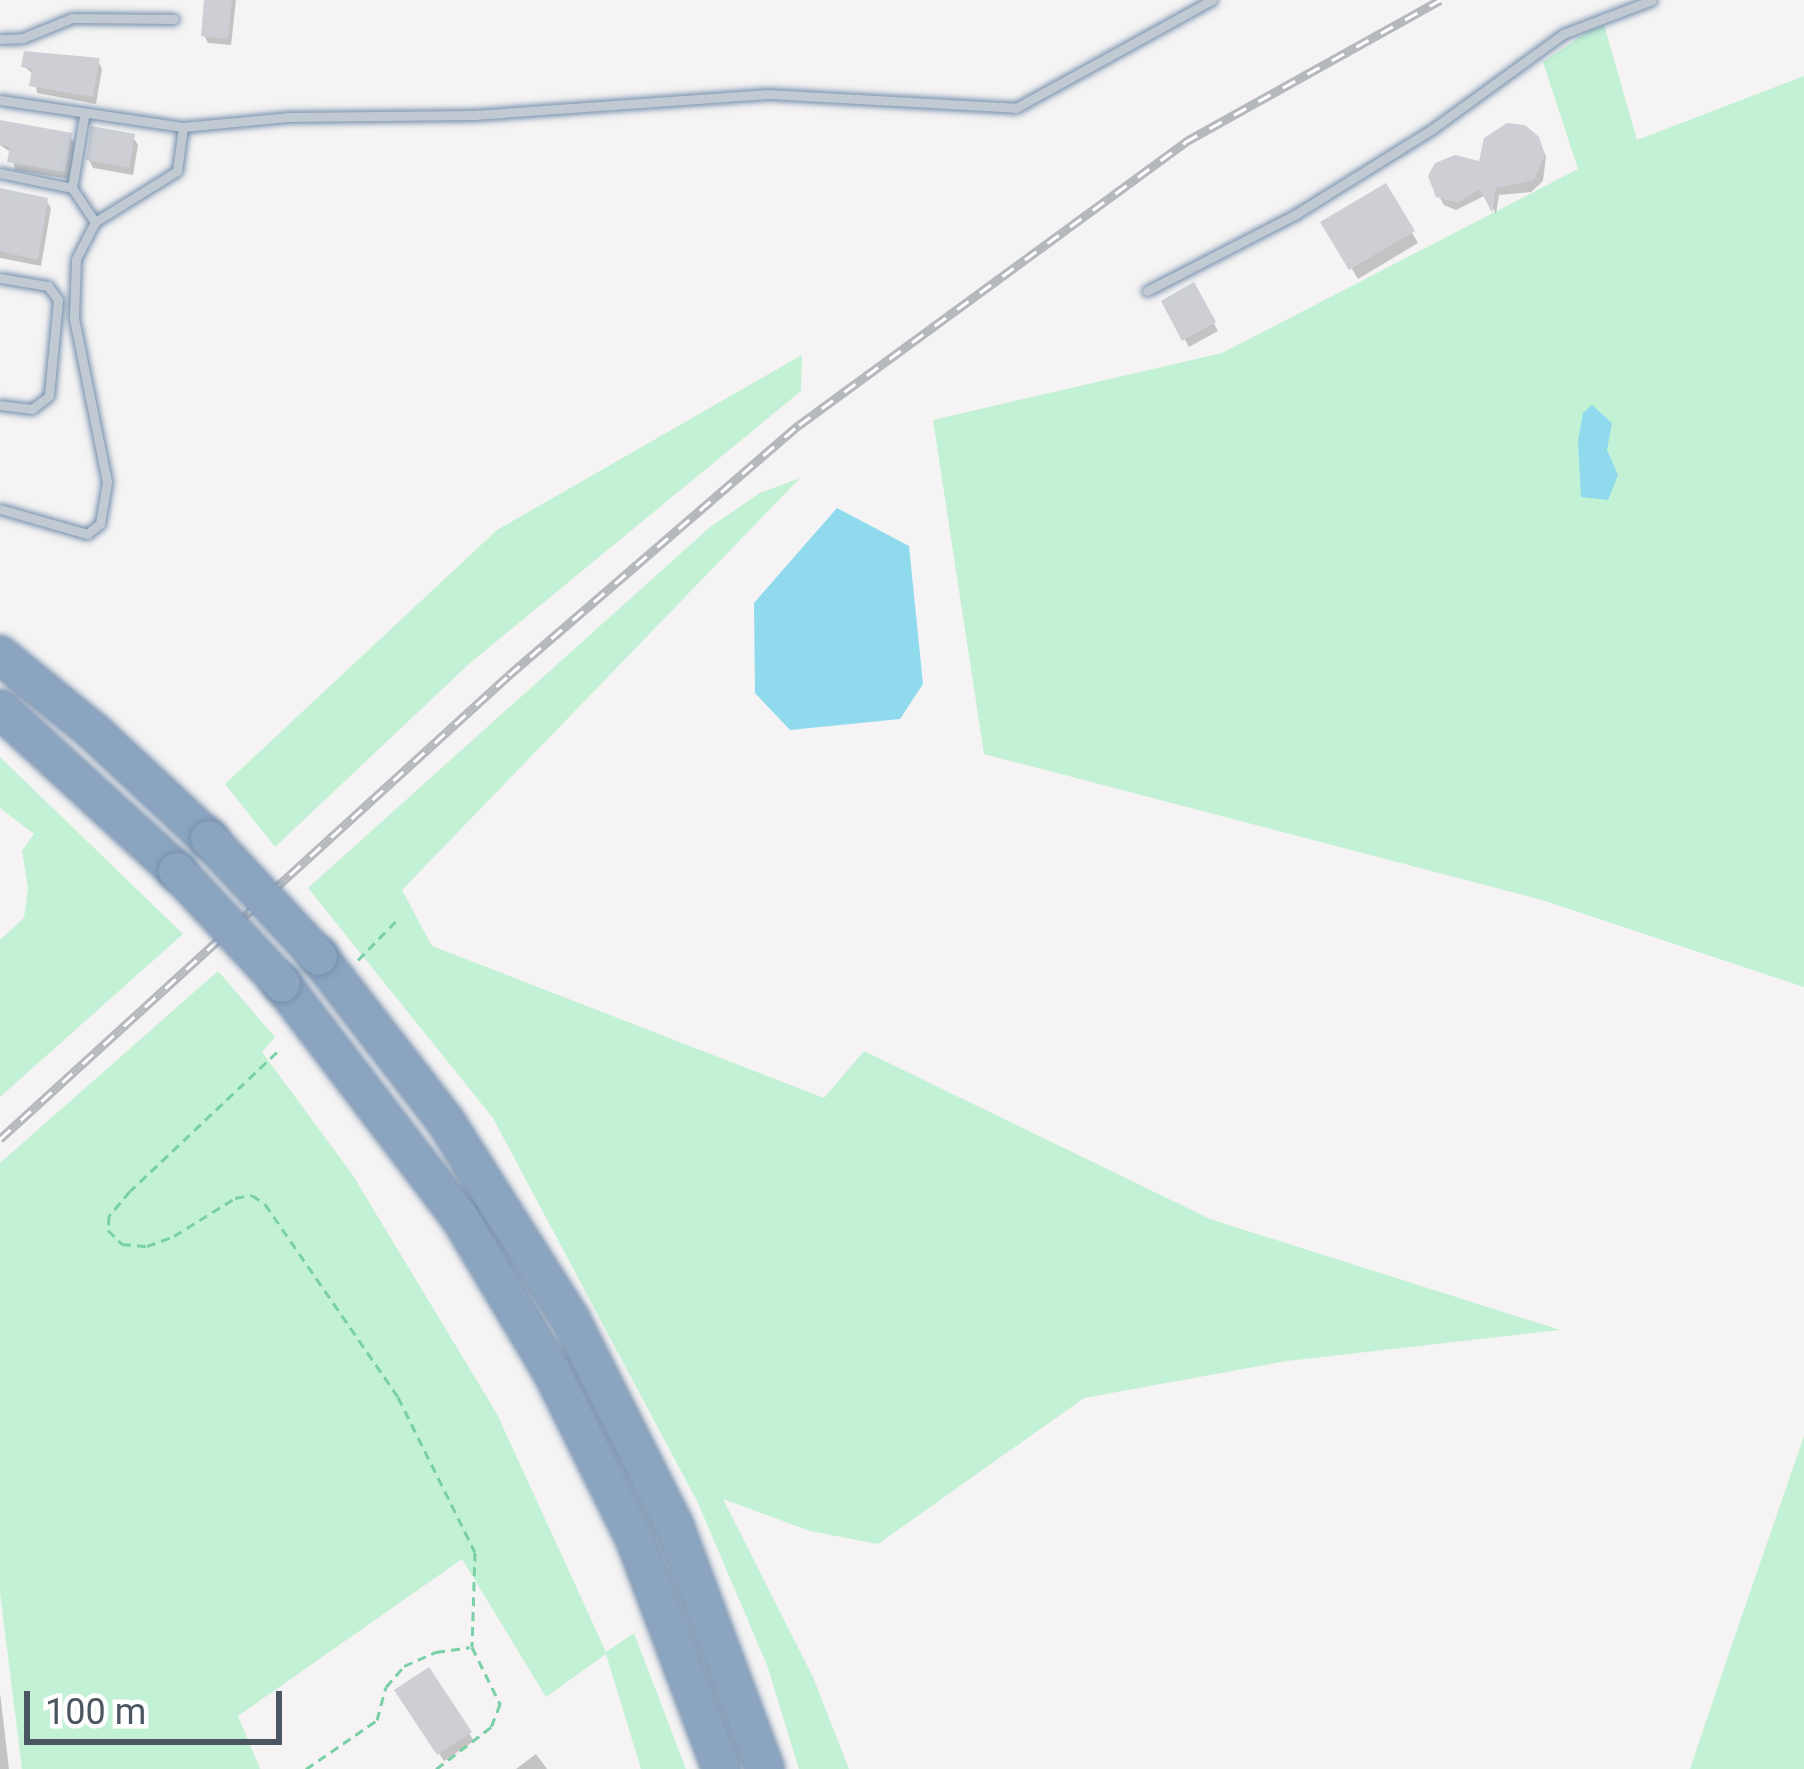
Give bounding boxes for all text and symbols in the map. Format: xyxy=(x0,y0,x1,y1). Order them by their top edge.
scale bar xyxy=(30,1667,288,1741)
text: 100 m xyxy=(45,1691,146,1733)

